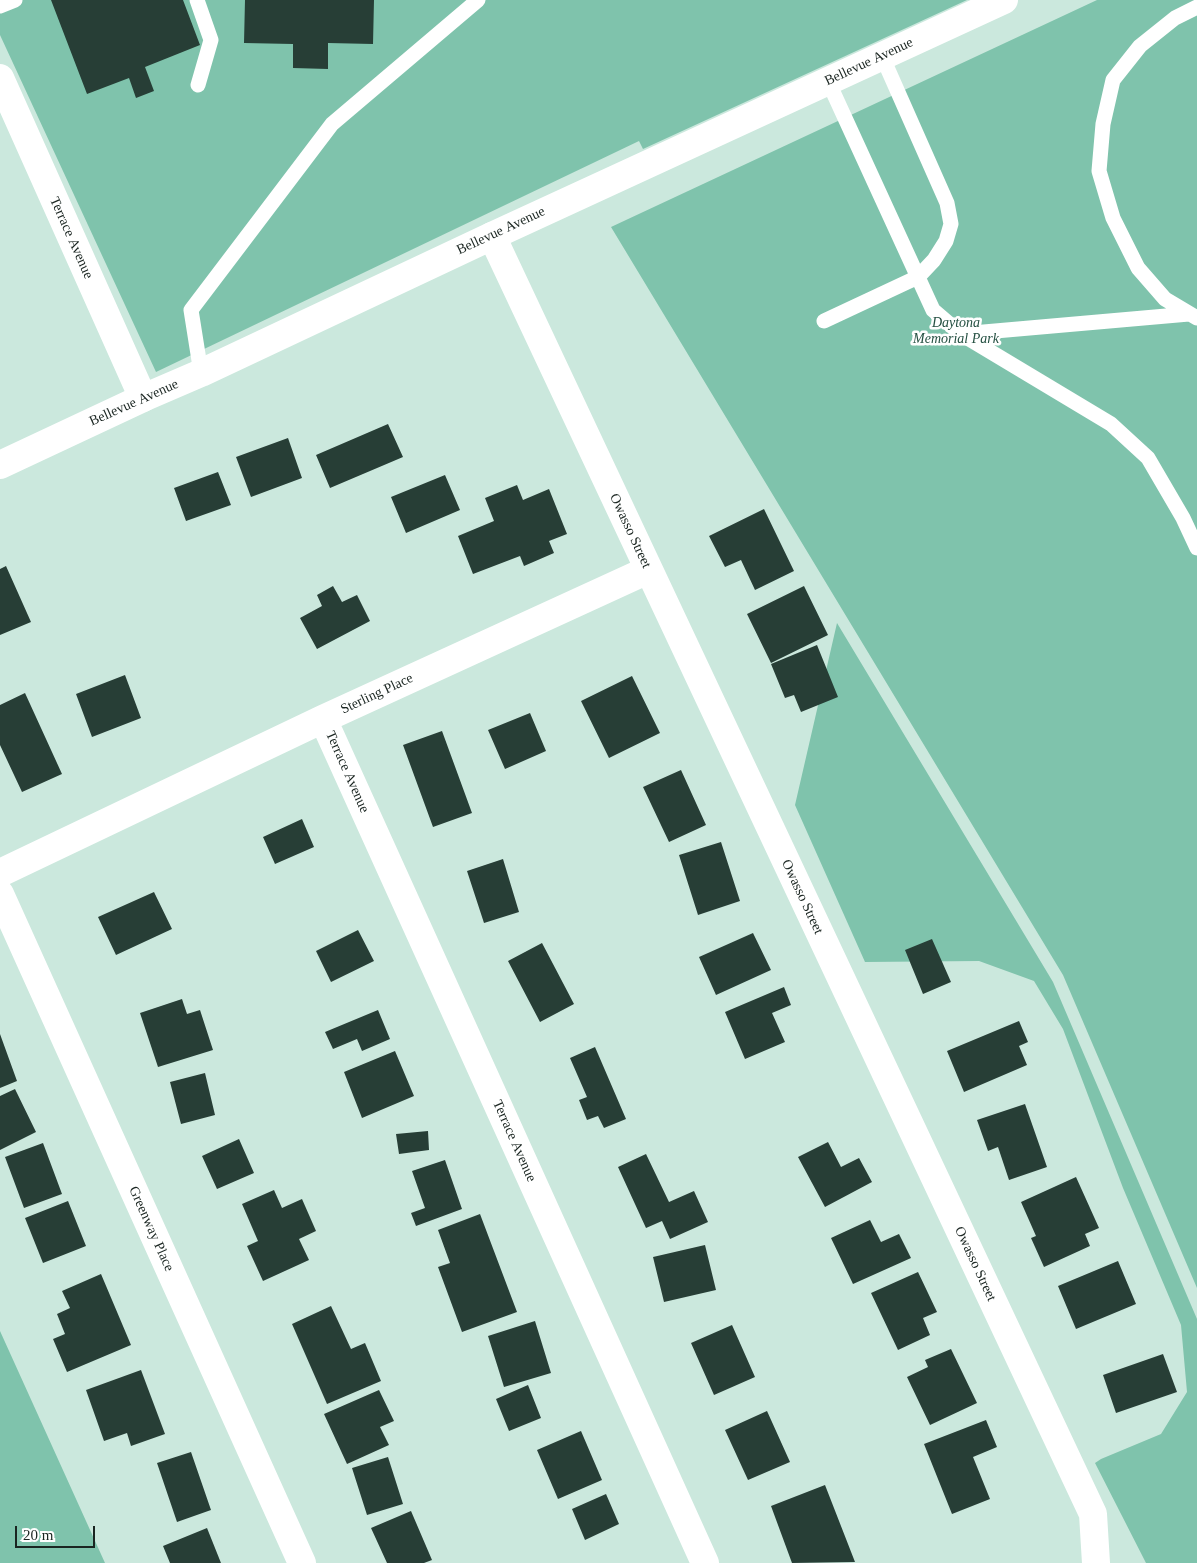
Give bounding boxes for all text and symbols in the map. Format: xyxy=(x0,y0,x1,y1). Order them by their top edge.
street label: Bellevue Avenue xyxy=(822,34,916,90)
street label: Terrace Avenue xyxy=(45,195,97,281)
street label: Bellevue Avenue xyxy=(454,203,548,259)
park label: Daytona Memorial Park xyxy=(913,315,999,348)
street label: Bellevue Avenue xyxy=(87,376,181,430)
street label: Owasso Street xyxy=(605,491,655,571)
street label: Sterling Place xyxy=(338,670,416,718)
street label: Terrace Avenue xyxy=(321,729,373,815)
street label: Owasso Street xyxy=(777,857,827,937)
street label: Terrace Avenue xyxy=(488,1098,540,1184)
street label: Greenway Place xyxy=(125,1184,177,1274)
street label: Owasso Street xyxy=(950,1224,1000,1304)
scale bar xyxy=(18,1516,98,1548)
text: 20 m xyxy=(23,1527,53,1543)

